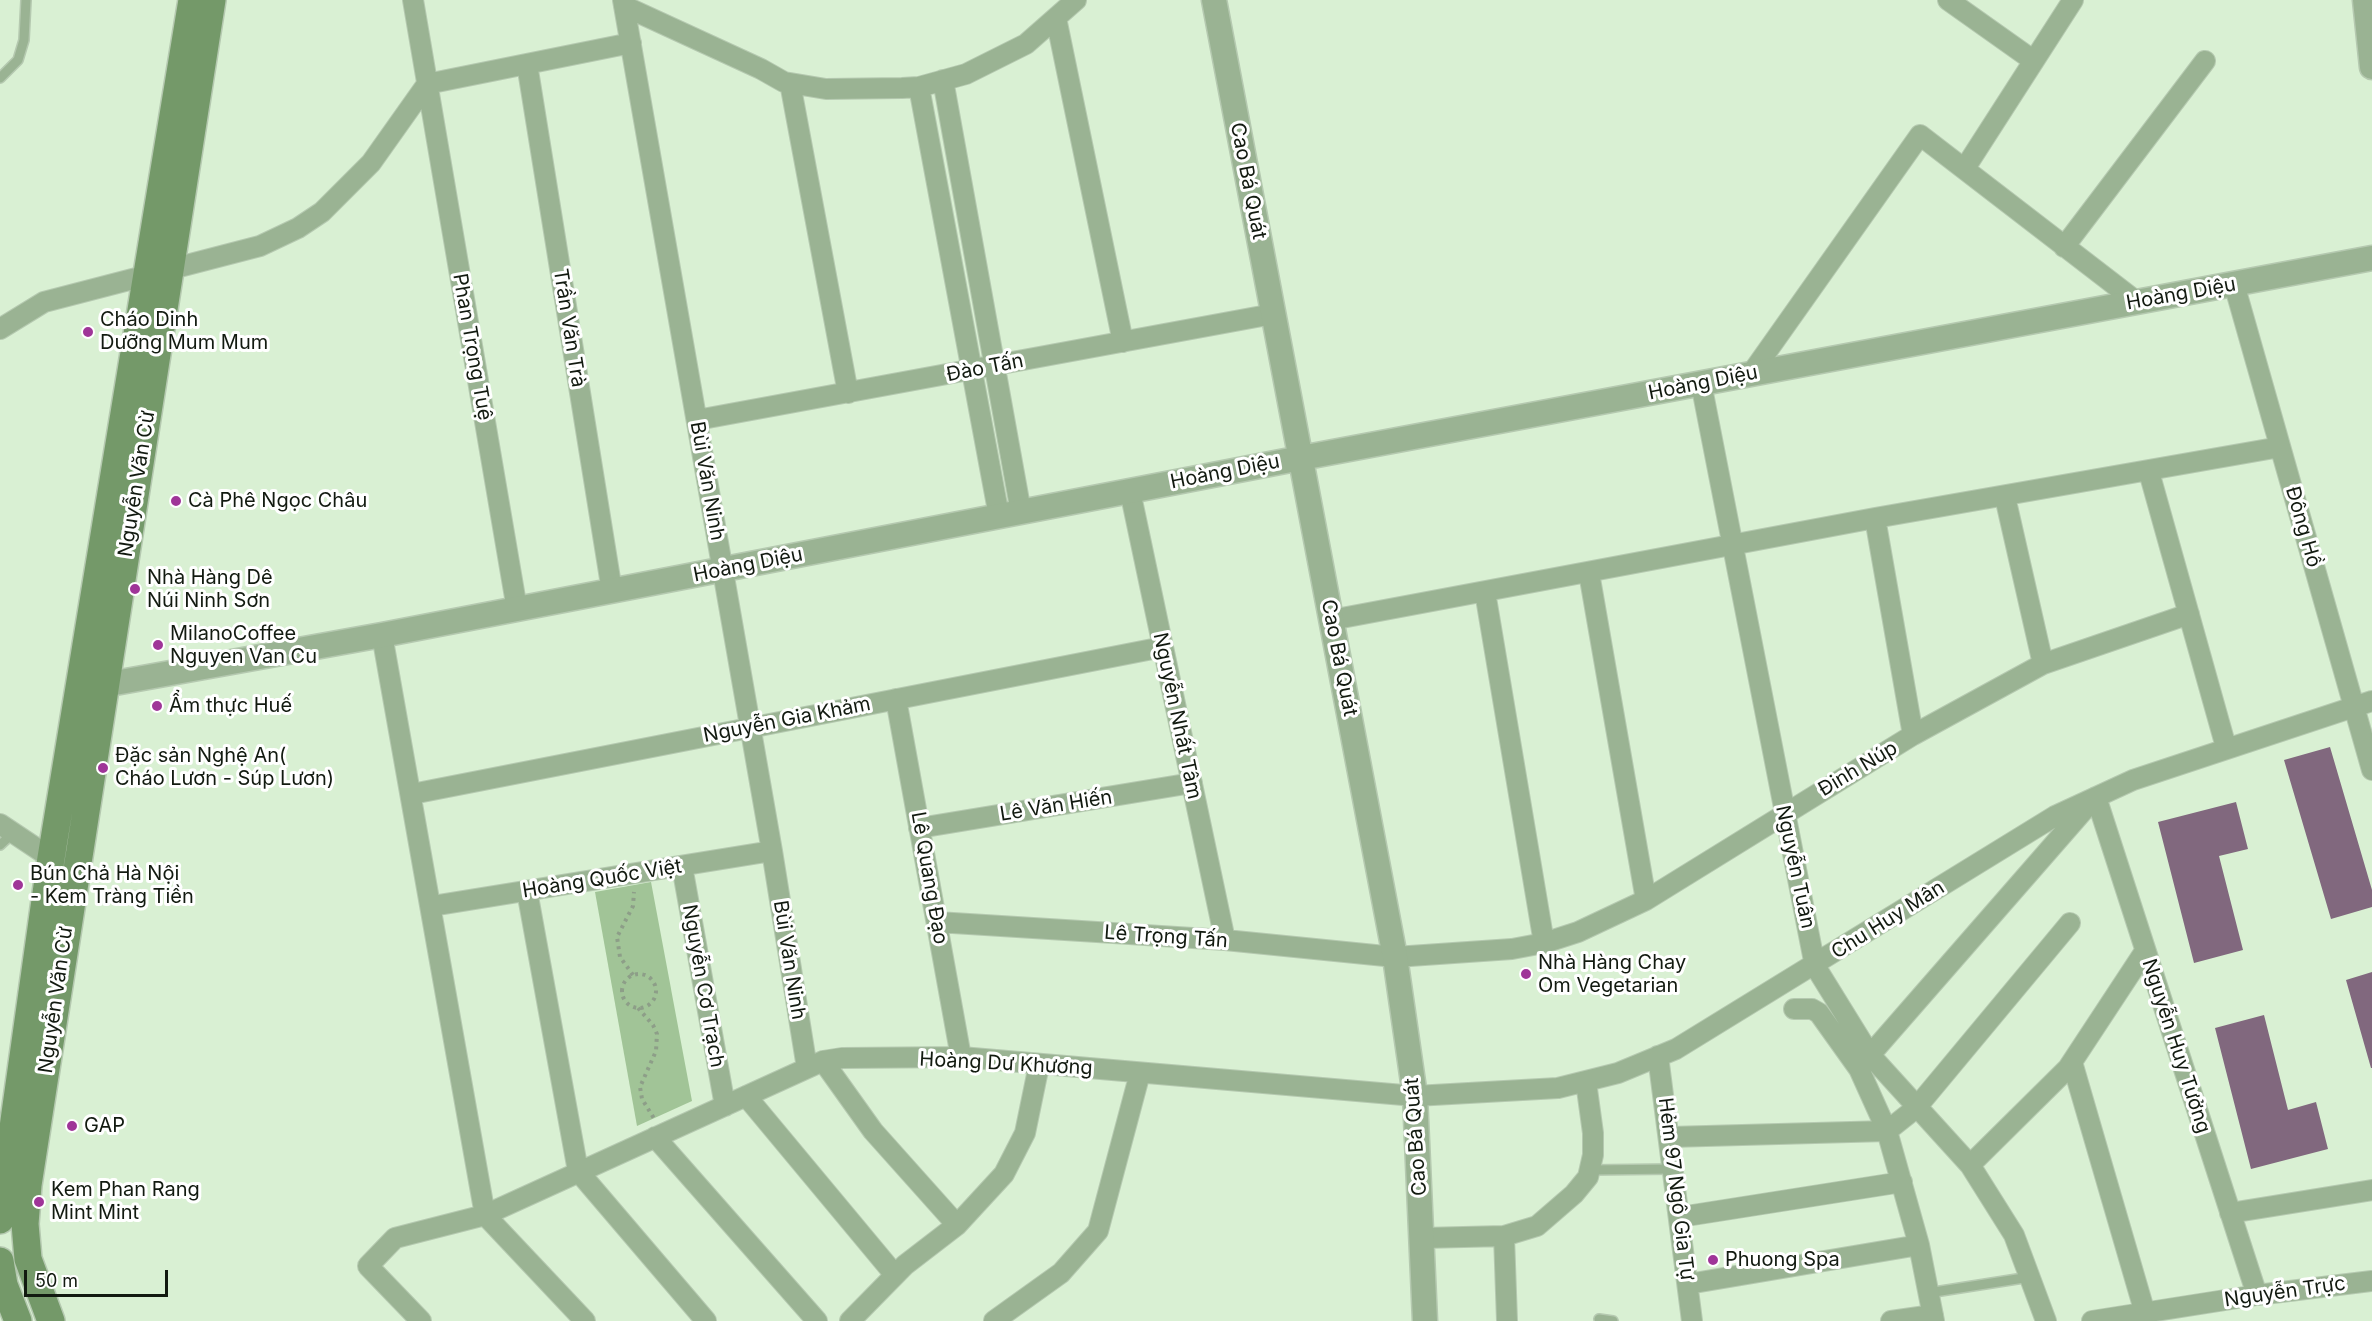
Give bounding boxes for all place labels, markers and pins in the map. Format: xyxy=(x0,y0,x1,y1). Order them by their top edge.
place label: Cháo Dinh Dưỡng Mum Mum xyxy=(100,308,268,355)
marker: Cháo Dinh Dưỡng Mum Mum xyxy=(81,325,95,339)
place label: Cà Phê Ngọc Châu xyxy=(188,489,367,513)
marker: Cà Phê Ngọc Châu xyxy=(169,494,183,508)
place label: Nhà Hàng Dê Núi Ninh Sơn xyxy=(147,566,273,613)
marker: Nhà Hàng Dê Núi Ninh Sơn xyxy=(128,582,142,596)
place label: MilanoCoffee Nguyen Van Cu xyxy=(170,622,317,669)
marker: MilanoCoffee Nguyen Van Cu xyxy=(151,638,165,652)
place label: Ẩm thực Huế xyxy=(169,694,292,718)
marker: Ẩm thực Huế xyxy=(150,699,164,713)
place label: Đặc sản Nghệ An( Cháo Lươn - Súp Lươn) xyxy=(115,744,334,791)
marker: Đặc sản Nghệ An( Cháo Lươn - Súp Lươn) xyxy=(96,761,110,775)
place label: Bún Chả Hà Nội - Kem Tràng Tiền xyxy=(30,862,194,909)
marker: Bún Chả Hà Nội - Kem Tràng Tiền xyxy=(11,878,25,892)
place label: Nhà Hàng Chay Om Vegetarian xyxy=(1538,951,1686,998)
marker: Nhà Hàng Chay Om Vegetarian xyxy=(1519,967,1533,981)
place label: GAP xyxy=(84,1114,125,1138)
marker: GAP xyxy=(65,1119,79,1133)
place label: Kem Phan Rang Mint Mint xyxy=(51,1178,200,1225)
marker: Kem Phan Rang Mint Mint xyxy=(32,1195,46,1209)
place label: Phuong Spa xyxy=(1725,1248,1840,1272)
marker: Phuong Spa xyxy=(1706,1253,1720,1267)

